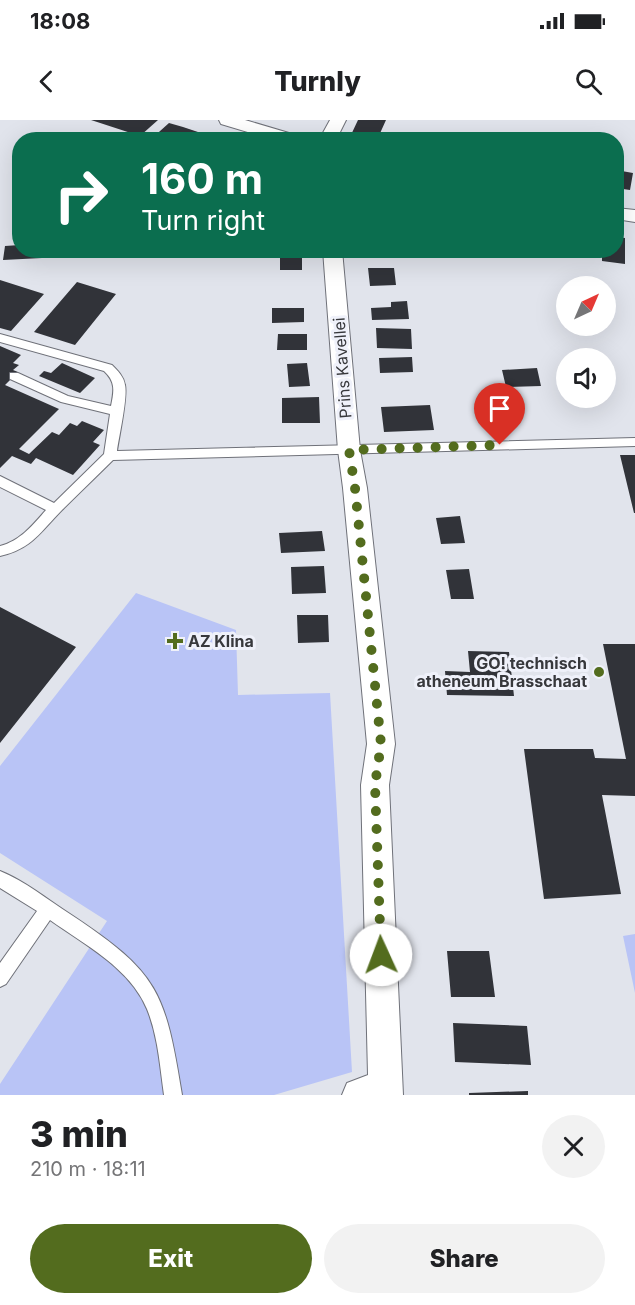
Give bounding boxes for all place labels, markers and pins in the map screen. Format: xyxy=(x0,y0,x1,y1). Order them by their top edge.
pin xyxy=(474,383,525,445)
place label: AZ Klina xyxy=(188,631,254,651)
marker: AZ Klina xyxy=(166,632,184,650)
place label: GO! technisch atheneum Brasschaat xyxy=(417,653,587,691)
marker: GO! technisch atheneum Brasschaat xyxy=(592,665,606,679)

